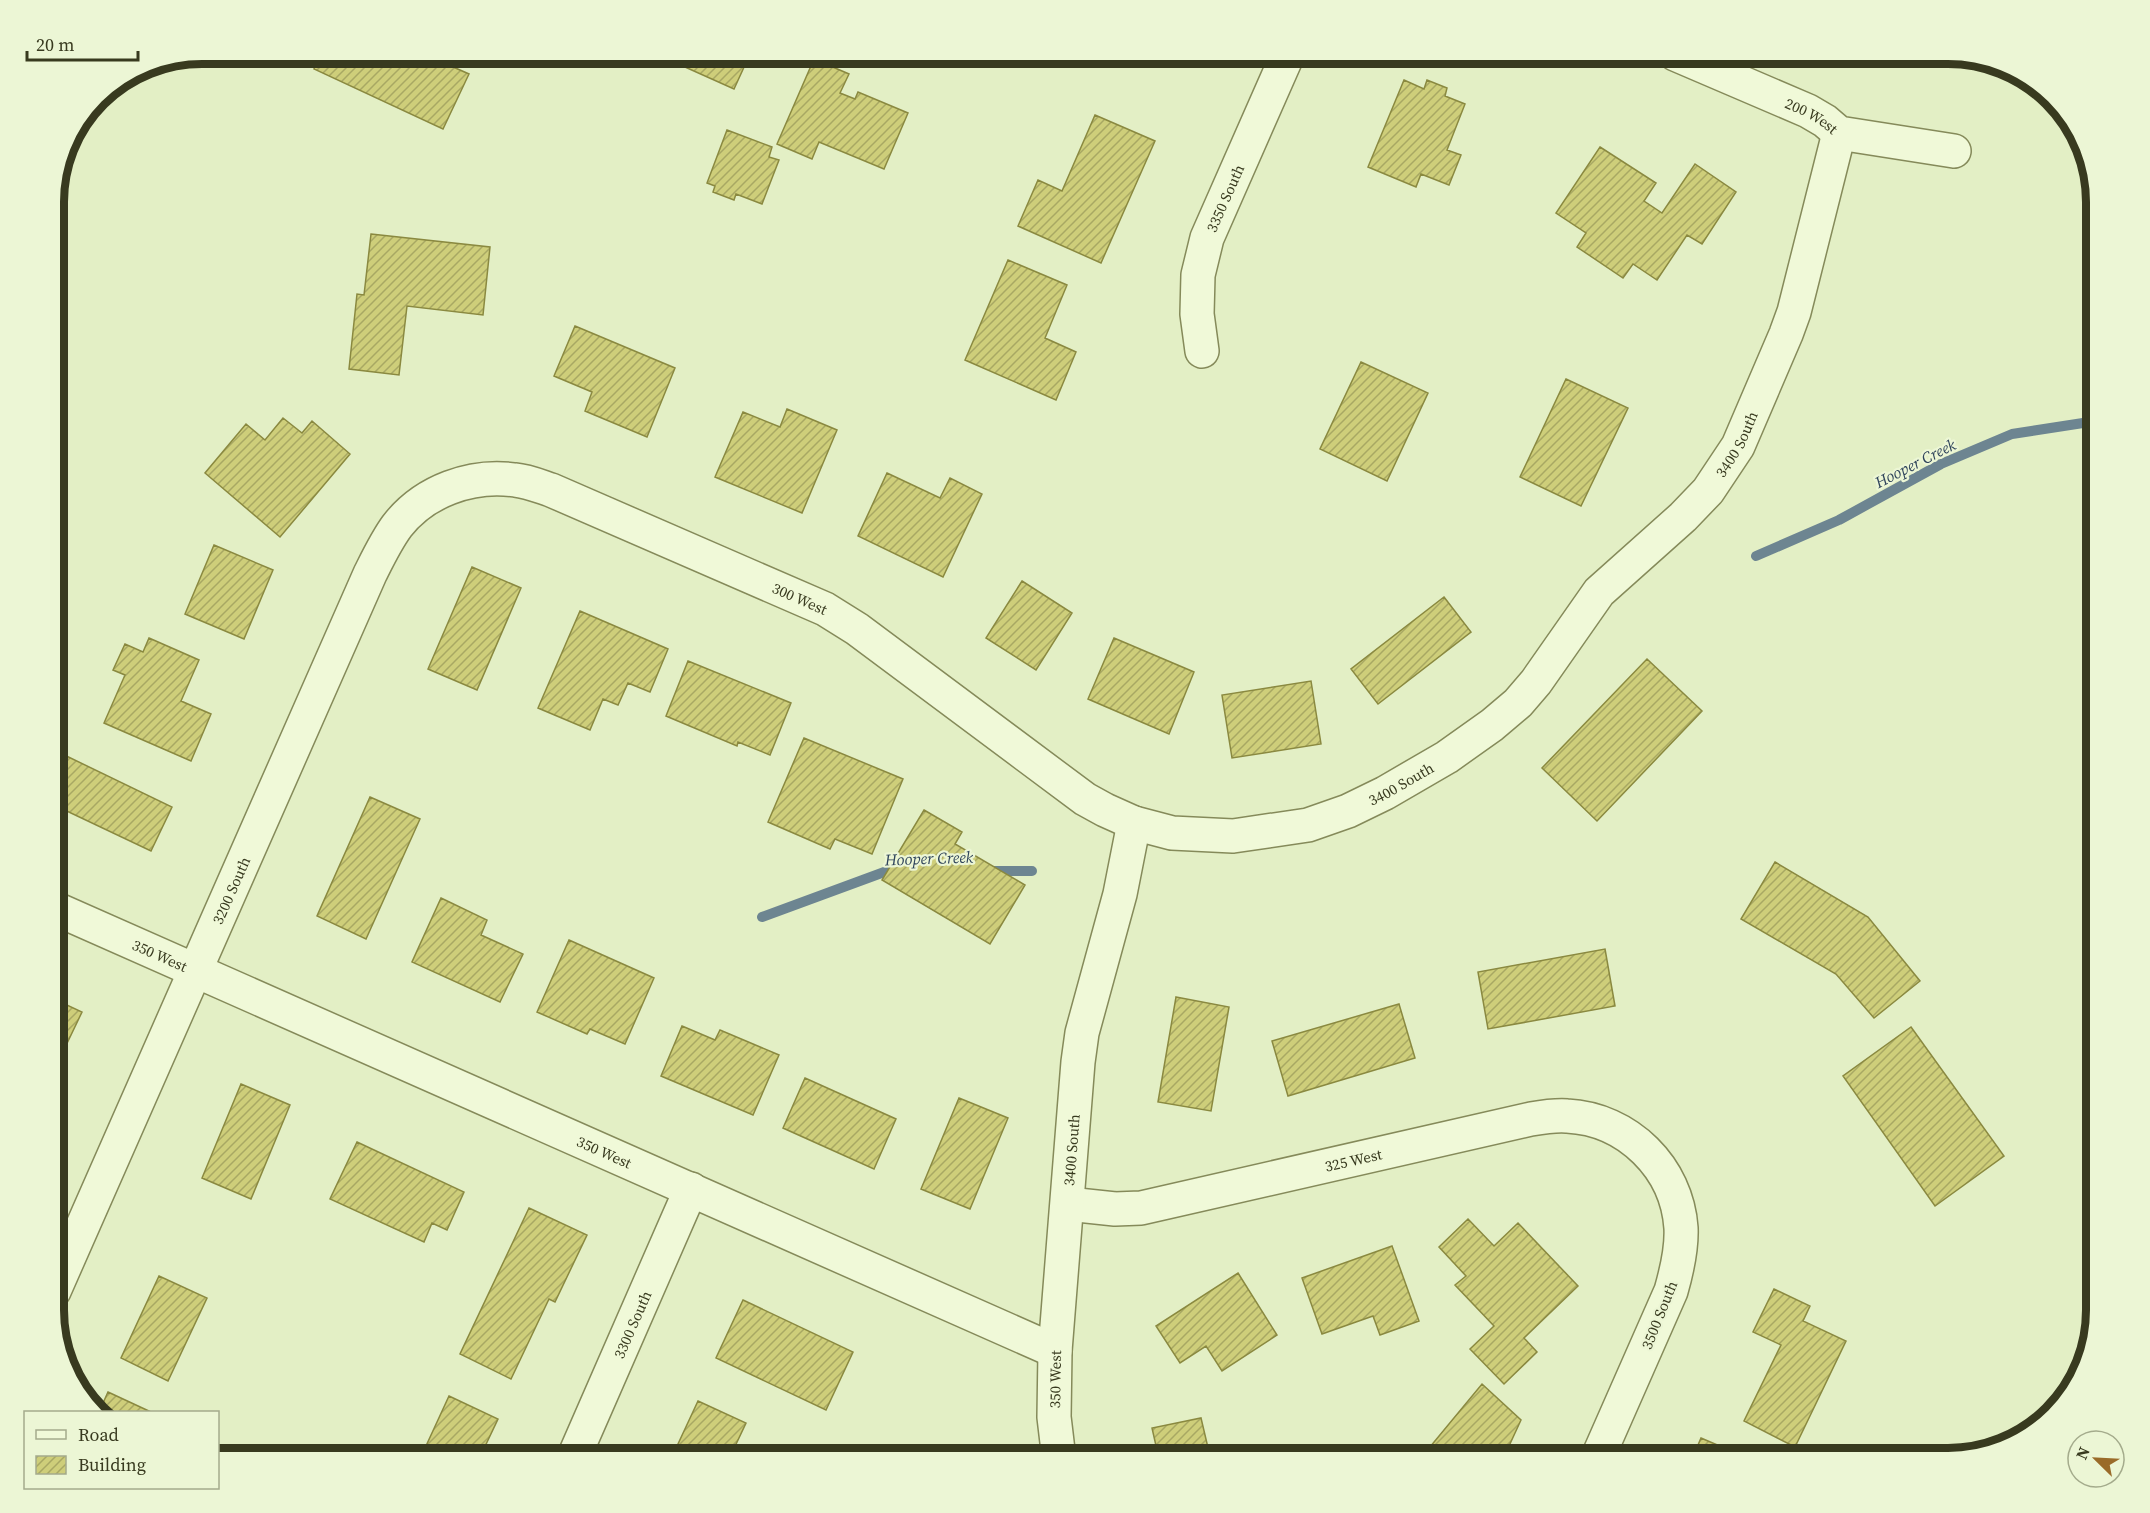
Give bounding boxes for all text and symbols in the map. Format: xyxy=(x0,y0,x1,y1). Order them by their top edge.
scale bar xyxy=(27,24,138,62)
text: 20 m xyxy=(36,32,74,57)
street label: 200 West xyxy=(1782,92,1843,139)
street label: 3350 South xyxy=(1200,161,1249,235)
street label: 3400 South xyxy=(1710,408,1762,481)
water label: Hooper Creek xyxy=(1870,433,1960,493)
street label: 300 West xyxy=(769,577,831,619)
street label: 3400 South xyxy=(1365,757,1437,810)
water label: Hooper Creek xyxy=(884,845,974,871)
street label: 3200 South xyxy=(207,853,255,927)
street label: 350 West xyxy=(129,934,191,976)
street label: 3400 South xyxy=(1058,1113,1084,1187)
street label: 350 West xyxy=(574,1130,635,1173)
street label: 325 West xyxy=(1323,1143,1384,1176)
street label: 3500 South xyxy=(1636,1278,1682,1352)
street label: 3300 South xyxy=(608,1287,656,1361)
street label: 350 West xyxy=(1044,1350,1066,1408)
legend xyxy=(24,1411,219,1489)
text: Road xyxy=(78,1422,119,1447)
north arrow xyxy=(2066,1429,2126,1489)
text: N xyxy=(2070,1443,2095,1463)
text: Building xyxy=(78,1452,146,1477)

